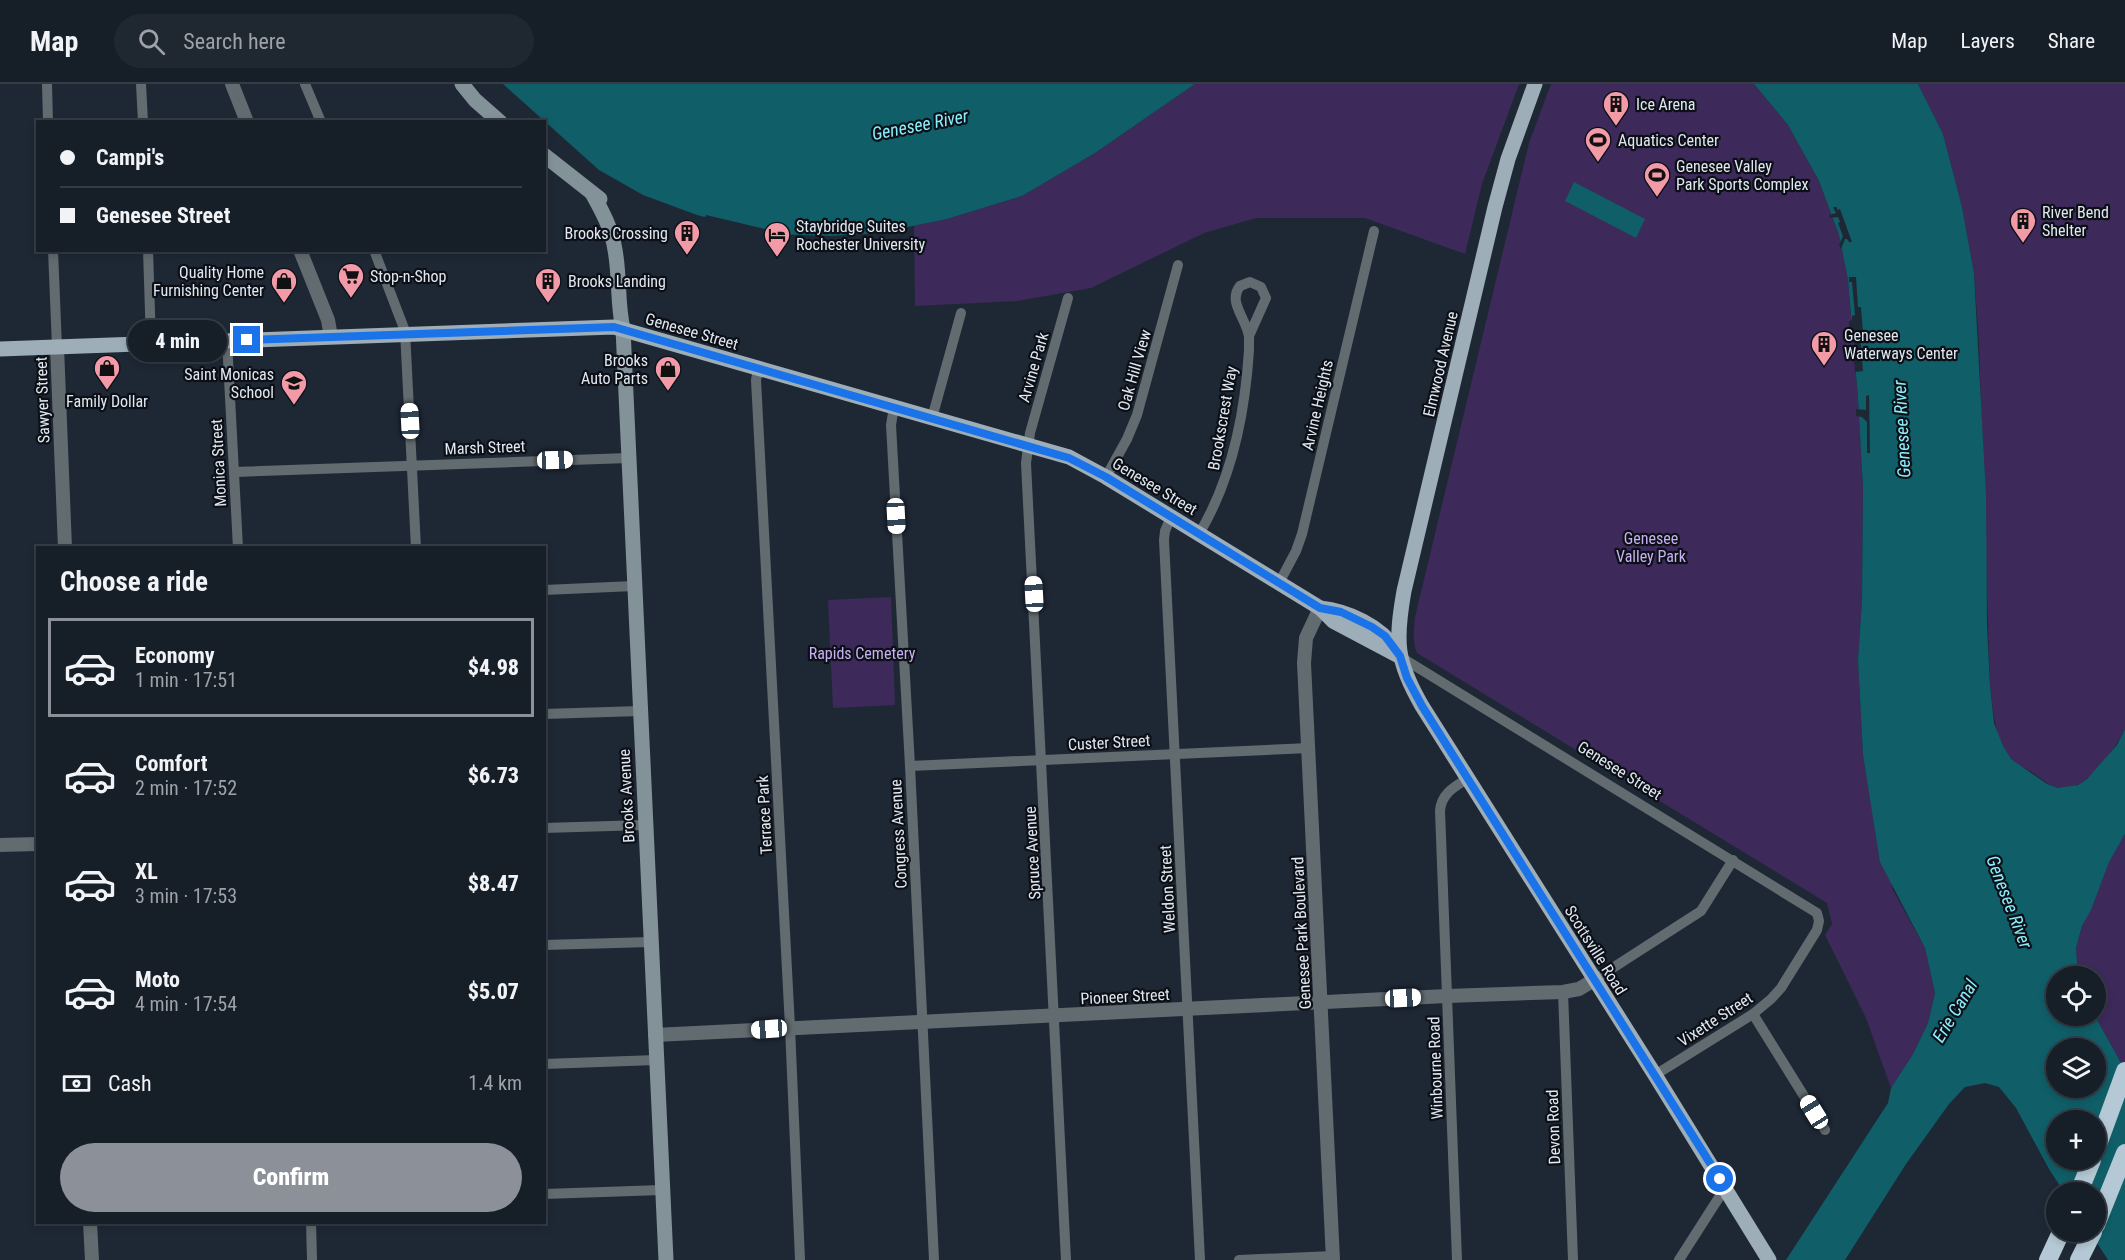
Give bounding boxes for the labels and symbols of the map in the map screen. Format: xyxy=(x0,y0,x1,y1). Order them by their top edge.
building icon: Ice Arena xyxy=(1601,89,1631,127)
place label: Ice Arena xyxy=(1636,95,1695,114)
water label: Genesee River xyxy=(870,105,971,144)
sports icon: Aquatics Center xyxy=(1583,125,1613,163)
place label: Aquatics Center xyxy=(1618,131,1719,150)
place label: Genesee Valley Park Sports Complex xyxy=(1676,157,1809,194)
sports icon: Genesee Valley Park Sports Complex xyxy=(1642,160,1672,198)
place label: River Bend Shelter xyxy=(2042,203,2109,240)
building icon: River Bend Shelter xyxy=(2008,206,2038,244)
place label: Staybridge Suites Rochester University xyxy=(796,217,925,254)
building icon: Brooks Crossing xyxy=(672,218,702,256)
hotel icon: Staybridge Suites Rochester University xyxy=(762,220,792,258)
place label: Brooks Crossing xyxy=(565,224,668,243)
supermarket icon: Stop-n-Shop xyxy=(336,261,366,299)
place label: Quality Home Furnishing Center xyxy=(153,263,264,300)
shop icon: Quality Home Furnishing Center xyxy=(269,266,299,304)
building icon: Brooks Landing xyxy=(533,266,563,304)
place label: Stop-n-Shop xyxy=(370,267,447,286)
place label: Brooks Landing xyxy=(568,272,666,291)
street label: Genesee Street xyxy=(643,309,741,354)
street label: Elmwood Avenue xyxy=(1419,309,1462,419)
callout: 4 min xyxy=(127,319,226,361)
route end xyxy=(233,326,260,353)
place label: Genesee Waterways Center xyxy=(1844,326,1958,363)
street label: Oak Hill View xyxy=(1114,327,1155,413)
street label: Arvine Park xyxy=(1014,329,1053,404)
building icon: Genesee Waterways Center xyxy=(1809,329,1839,367)
place label: Brooks Auto Parts xyxy=(581,351,648,388)
shop icon: Family Dollar xyxy=(92,353,122,391)
shop icon: Brooks Auto Parts xyxy=(653,354,683,392)
street label: Sawyer Street xyxy=(31,356,54,444)
street label: Arvine Heights xyxy=(1298,358,1337,452)
street label: Brookscrest Way xyxy=(1204,364,1241,472)
place label: Saint Monicas School xyxy=(184,365,274,402)
school or university icon: Saint Monicas School xyxy=(279,368,309,406)
water label: Genesee River xyxy=(1888,379,1915,478)
place label: Family Dollar xyxy=(66,392,148,411)
car xyxy=(400,403,420,439)
street label: Monica Street xyxy=(207,418,230,507)
street label: Marsh Street xyxy=(444,437,526,458)
car xyxy=(537,450,573,470)
street label: Genesee Street xyxy=(1109,454,1201,519)
car xyxy=(886,498,906,534)
park label: Genesee Valley Park xyxy=(1616,529,1687,566)
car xyxy=(1024,576,1044,612)
park label: Rapids Cemetery xyxy=(809,644,916,663)
street label: Custer Street xyxy=(1067,731,1151,754)
street label: Genesee Street xyxy=(1574,737,1666,804)
street label: Brooks Avenue xyxy=(615,749,638,843)
street label: Terrace Park xyxy=(753,774,776,855)
street label: Congress Avenue xyxy=(886,779,911,889)
street label: Spruce Avenue xyxy=(1021,806,1044,900)
street label: Weldon Street xyxy=(1156,844,1179,933)
water label: Genesee River xyxy=(1982,852,2037,952)
street label: Genesee Park Boulevard xyxy=(1288,856,1315,1010)
street label: Scottsville Road xyxy=(1561,902,1631,998)
water label: Erie Canal xyxy=(1928,975,1982,1046)
street label: Pioneer Street xyxy=(1080,985,1170,1008)
car xyxy=(1385,988,1421,1008)
street label: Vixette Street xyxy=(1674,988,1756,1051)
street label: Winbourne Road xyxy=(1424,1016,1447,1120)
car xyxy=(750,1019,788,1039)
street label: Devon Road xyxy=(1543,1089,1564,1165)
car xyxy=(1797,1092,1831,1132)
route start xyxy=(1706,1165,1733,1192)

